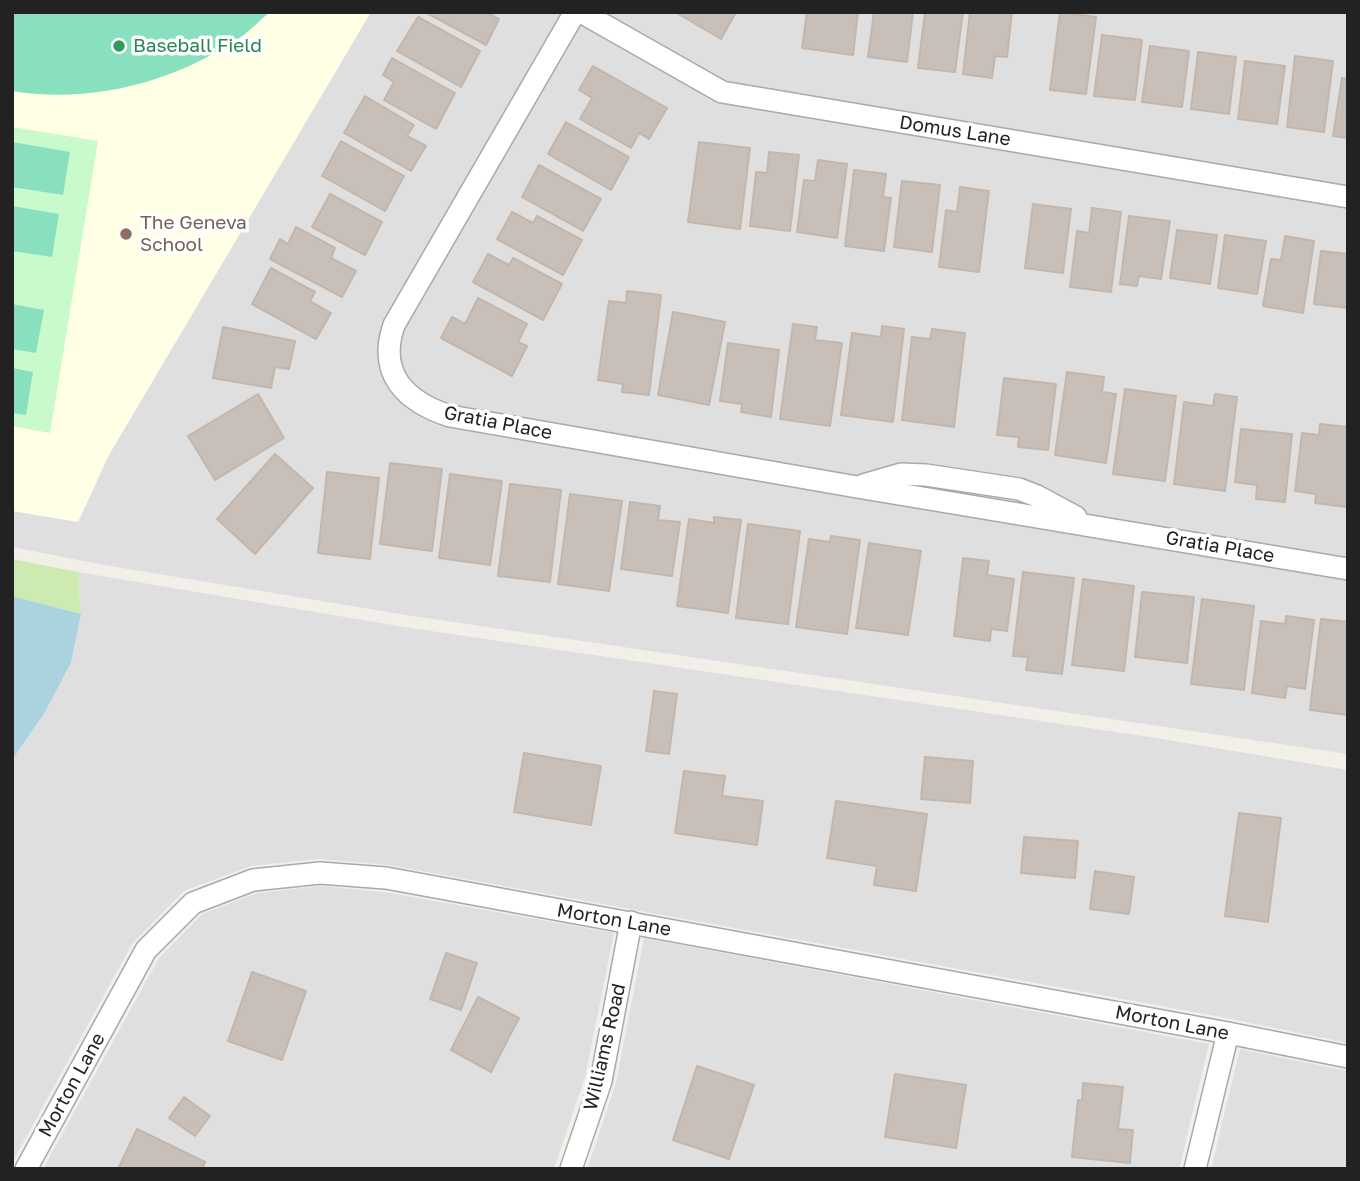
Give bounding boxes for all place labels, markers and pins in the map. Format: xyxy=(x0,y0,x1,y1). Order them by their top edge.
place label: Baseball Field xyxy=(133,35,262,57)
marker: Baseball Field xyxy=(111,38,127,54)
place label: The Geneva School xyxy=(140,212,247,256)
marker: The Geneva School xyxy=(118,226,134,242)

